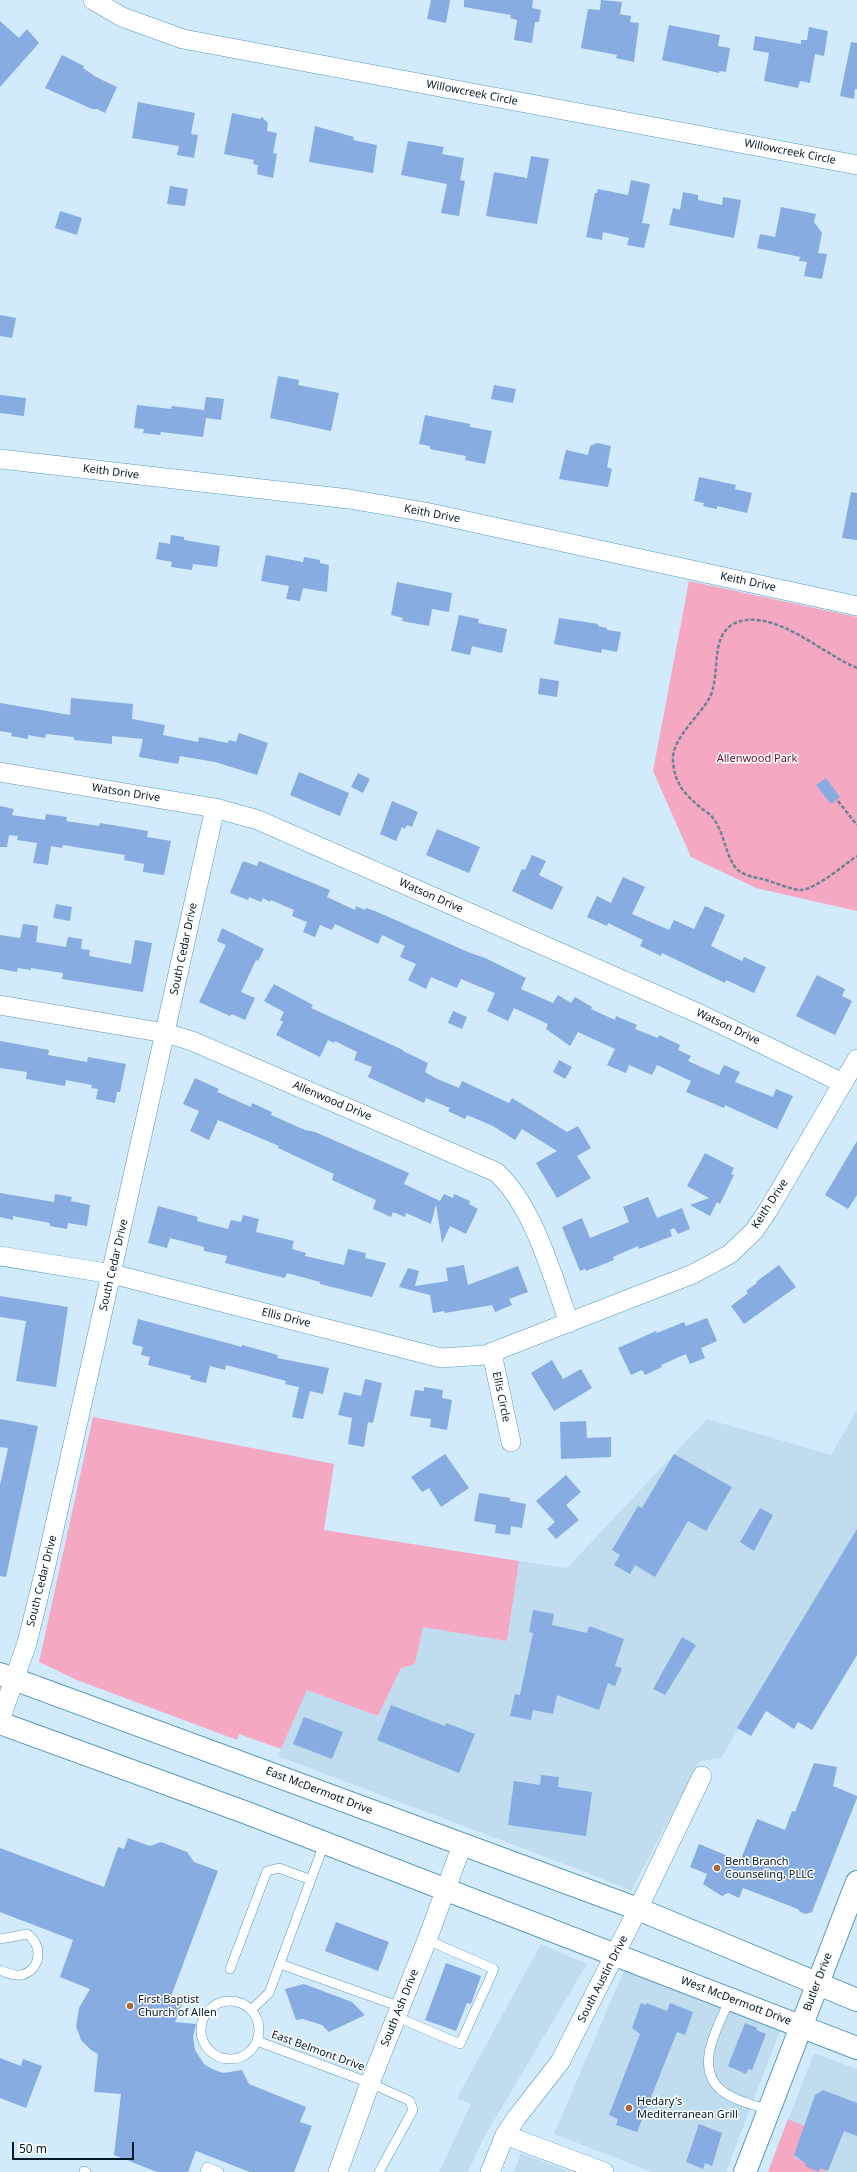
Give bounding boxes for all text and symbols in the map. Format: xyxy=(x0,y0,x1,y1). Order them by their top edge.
street label: Willowcreek Circle xyxy=(425,78,519,108)
street label: Willowcreek Circle xyxy=(743,137,837,167)
street label: Keith Drive xyxy=(82,462,140,482)
street label: Keith Drive xyxy=(403,502,461,526)
street label: Keith Drive xyxy=(719,570,777,594)
park label: Allenwood Park xyxy=(717,752,797,766)
street label: Watson Drive xyxy=(91,781,161,805)
street label: Watson Drive xyxy=(397,876,465,916)
street label: South Cedar Drive xyxy=(168,902,200,996)
street label: Watson Drive xyxy=(694,1006,762,1048)
street label: Allenwood Drive xyxy=(291,1078,373,1124)
street label: Keith Drive xyxy=(749,1177,791,1231)
street label: South Cedar Drive xyxy=(97,1218,131,1312)
street label: Ellis Drive xyxy=(260,1306,312,1330)
street label: Ellis Circle xyxy=(489,1371,513,1423)
street label: South Cedar Drive xyxy=(24,1534,60,1628)
street label: East McDermott Drive xyxy=(264,1765,374,1817)
place label: Bent Branch Counseling, PLLC xyxy=(725,1855,814,1881)
marker: Bent Branch Counseling, PLLC xyxy=(712,1863,722,1873)
street label: South Austin Drive xyxy=(575,1933,631,2025)
street label: Butler Drive xyxy=(801,1951,835,2013)
street label: South Ash Drive xyxy=(378,1967,422,2049)
street label: West McDermott Drive xyxy=(679,1974,793,2028)
place label: First Baptist Church of Allen xyxy=(138,1993,217,2019)
marker: First Baptist Church of Allen xyxy=(125,2001,135,2011)
street label: East Belmont Drive xyxy=(270,2028,366,2074)
place label: Hedary's Mediterranean Grill xyxy=(637,2095,738,2121)
marker: Hedary's Mediterranean Grill xyxy=(624,2103,634,2113)
scale bar xyxy=(14,2134,136,2160)
text: 50 m xyxy=(19,2140,47,2157)

